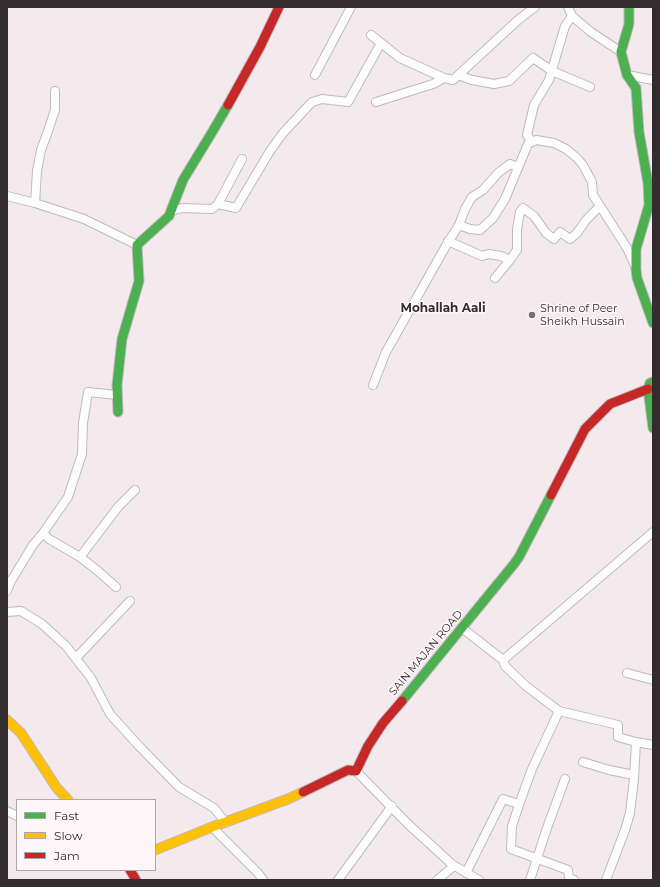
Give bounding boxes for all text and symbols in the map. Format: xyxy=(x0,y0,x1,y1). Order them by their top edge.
district label: Mohallah Aali xyxy=(400,301,486,315)
place label: Shrine of Peer Sheikh Hussain xyxy=(540,302,625,328)
marker: Shrine of Peer Sheikh Hussain xyxy=(527,310,537,320)
street label: SAIN MAJAN ROAD xyxy=(386,608,466,698)
legend xyxy=(16,799,156,871)
text: Fast xyxy=(54,808,79,823)
text: Slow xyxy=(54,828,83,843)
text: Jam xyxy=(54,848,80,863)

